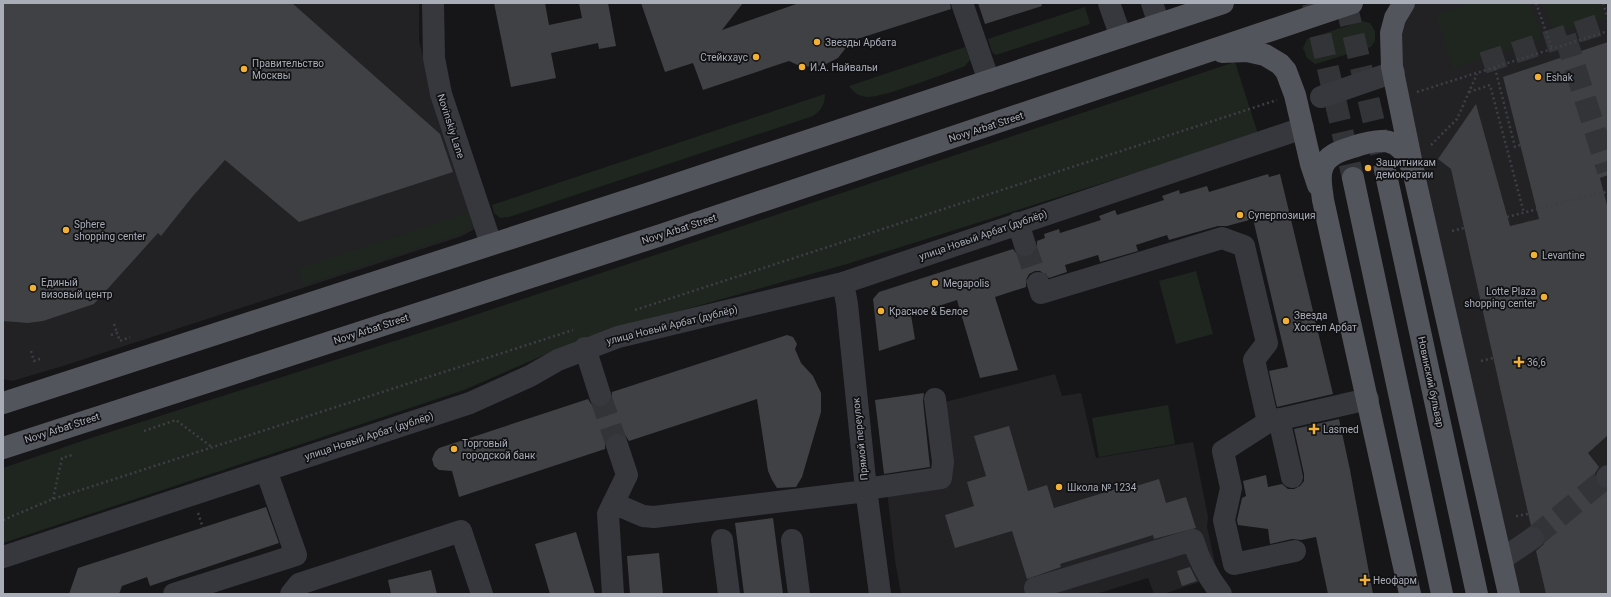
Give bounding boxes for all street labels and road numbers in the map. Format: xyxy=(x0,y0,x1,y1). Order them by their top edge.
street label: Novinskiy Lane xyxy=(435,92,467,160)
street label: Novy Arbat Street xyxy=(947,110,1025,144)
street label: улица Новый Арбат (дублёр) xyxy=(918,208,1049,263)
street label: Novy Arbat Street xyxy=(640,212,718,246)
street label: улица Новый Арбат (дублёр) xyxy=(605,303,739,348)
street label: Novy Arbat Street xyxy=(332,312,410,346)
street label: Новинский бульвар xyxy=(1416,335,1446,429)
street label: Прямой переулок xyxy=(850,397,870,481)
street label: улица Новый Арбат (дублёр) xyxy=(303,410,435,463)
street label: Novy Arbat Street xyxy=(23,411,101,445)

